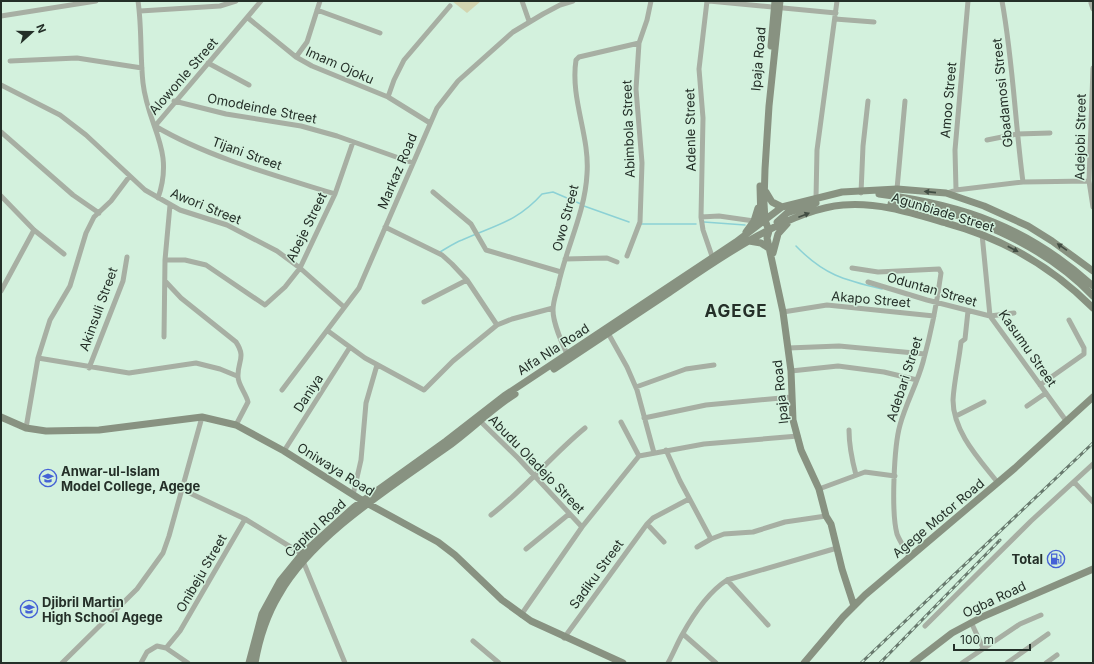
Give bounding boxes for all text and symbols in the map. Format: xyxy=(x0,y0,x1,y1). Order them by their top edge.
north arrow xyxy=(12,12,52,52)
text: N xyxy=(33,22,49,35)
street label: Ipaja Road xyxy=(747,26,769,92)
street label: Alowonle Street xyxy=(145,34,221,118)
street label: Gbadamosi Street xyxy=(988,38,1016,148)
street label: Imam Ojoku xyxy=(303,43,377,87)
street label: Amoo Street xyxy=(937,61,959,139)
street label: Abimbola Street xyxy=(618,80,638,178)
street label: Adenle Street xyxy=(681,88,699,172)
street label: Omodeinde Street xyxy=(206,90,318,126)
street label: Adejobi Street xyxy=(1071,93,1089,181)
street label: Markaz Road xyxy=(374,131,420,211)
street label: Tijani Street xyxy=(210,133,284,173)
street label: Owo Street xyxy=(548,183,582,253)
street label: Awori Street xyxy=(168,185,244,227)
one-way arrow xyxy=(924,188,936,195)
street label: Agunbiade Street xyxy=(890,189,996,235)
street label: Abeje Street xyxy=(282,190,330,264)
one-way arrow xyxy=(799,211,811,217)
one-way arrow xyxy=(1056,243,1067,251)
one-way arrow xyxy=(1007,245,1018,252)
street label: Akinsuli Street xyxy=(75,265,121,353)
street label: Oduntan Street xyxy=(885,269,979,309)
street label: Akapo Street xyxy=(831,288,911,310)
district label: AGEGE xyxy=(704,301,768,321)
street label: Kasumu Street xyxy=(996,307,1060,389)
street label: Alfa Nla Road xyxy=(514,320,592,378)
street label: Adebari Street xyxy=(883,334,925,424)
street label: Ipaja Road xyxy=(769,359,791,425)
street label: Daniya xyxy=(290,371,326,415)
street label: Abudu Oladejo Street xyxy=(486,411,588,517)
street label: Oniwaya Road xyxy=(294,439,378,499)
place label: Anwar-ul-Islam Model College, Agege xyxy=(61,463,201,494)
school or university icon: Anwar-ul-Islam Model College, Agege xyxy=(38,468,58,488)
street label: Agege Motor Road xyxy=(889,475,987,561)
street label: Capitol Road xyxy=(281,496,349,560)
street label: Onibeju Street xyxy=(172,531,230,615)
street label: Sadiku Street xyxy=(565,536,627,612)
fuel station icon: Total xyxy=(1046,549,1066,569)
place label: Total xyxy=(1011,551,1043,567)
street label: Ogba Road xyxy=(960,577,1028,621)
place label: Djibril Martin High School Agege xyxy=(42,594,163,625)
school or university icon: Djibril Martin High School Agege xyxy=(19,599,39,619)
scale bar xyxy=(954,626,1030,652)
text: 100 m xyxy=(960,632,994,647)

